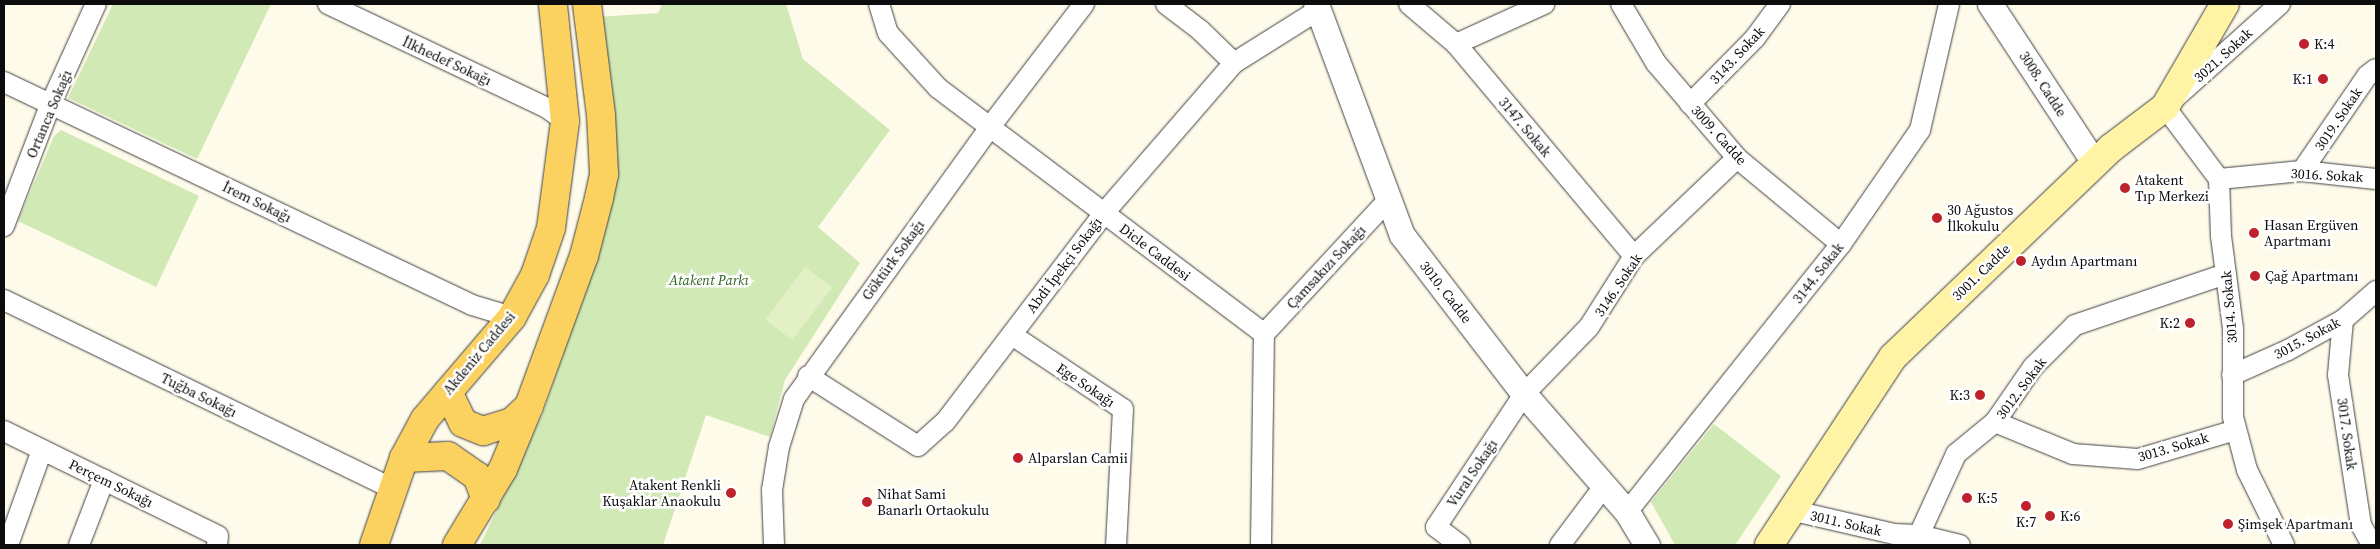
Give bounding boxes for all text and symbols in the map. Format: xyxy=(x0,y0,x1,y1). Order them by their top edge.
street label: 3143. Sokak xyxy=(1706,23,1768,87)
street label: 3021. Sokak xyxy=(2190,24,2256,86)
street label: İlkhedef Sokağı xyxy=(400,33,494,89)
place label: K:4 xyxy=(2314,36,2335,52)
marker: K:4 xyxy=(2298,38,2310,50)
street label: 3008. Cadde xyxy=(2016,48,2070,120)
street label: Ortanca Sokağı xyxy=(23,67,75,161)
place label: K:1 xyxy=(2292,71,2313,87)
marker: K:1 xyxy=(2317,73,2329,85)
street label: 3019. Sokak xyxy=(2311,84,2365,154)
street label: 3147. Sokak xyxy=(1495,94,1555,160)
street label: 3009. Cadde xyxy=(1688,102,1750,168)
street label: 3016. Sokak xyxy=(2290,165,2364,185)
place label: Atakent Tıp Merkezi xyxy=(2135,172,2209,204)
street label: İrem Sokağı xyxy=(220,178,294,226)
marker: Atakent Tıp Merkezi xyxy=(2119,182,2131,194)
place label: 30 Ağustos İlkokulu xyxy=(1947,202,2013,234)
marker: 30 Ağustos İlkokulu xyxy=(1931,212,1943,224)
street label: Abdi İpekçi Sokağı xyxy=(1023,214,1105,316)
street label: Göktürk Sokağı xyxy=(858,217,928,303)
place label: Hasan Ergüven Apartmanı xyxy=(2264,217,2359,250)
street label: Dicle Caddesi xyxy=(1116,220,1194,284)
street label: Çamsakızı Sokağı xyxy=(1283,222,1369,312)
marker: Hasan Ergüven Apartmanı xyxy=(2248,227,2260,239)
street label: 3144. Sokak xyxy=(1789,239,1847,307)
street label: 3001. Cadde xyxy=(1948,240,2014,304)
street label: 3146. Sokak xyxy=(1591,250,1645,320)
place label: Aydın Apartmanı xyxy=(2031,253,2137,269)
marker: Aydın Apartmanı xyxy=(2015,255,2027,267)
street label: 3010. Cadde xyxy=(1416,257,1476,327)
place label: Çağ Apartmanı xyxy=(2265,268,2358,284)
street label: 3014. Sokak xyxy=(2217,270,2241,344)
marker: Çağ Apartmanı xyxy=(2249,270,2261,282)
park label: Atakent Parkı xyxy=(669,272,749,288)
street label: Akdeniz Caddesi xyxy=(439,308,519,398)
street label: 3015. Sokak xyxy=(2271,314,2343,362)
place label: K:2 xyxy=(2159,315,2180,331)
marker: K:2 xyxy=(2184,317,2196,329)
street label: 3012. Sokak xyxy=(1992,354,2050,422)
street label: Ege Sokağı xyxy=(1054,359,1118,411)
street label: Tuğba Sokağı xyxy=(158,369,240,421)
place label: K:3 xyxy=(1949,387,1970,403)
marker: K:3 xyxy=(1974,389,1986,401)
street label: 3017. Sokak xyxy=(2334,397,2360,471)
street label: 3013. Sokak xyxy=(2136,429,2210,465)
street label: Vural Sokağı xyxy=(1443,436,1501,510)
place label: Alparslan Camii xyxy=(1028,450,1128,466)
marker: Alparslan Camii xyxy=(1012,452,1024,464)
street label: Perçem Sokağı xyxy=(66,455,156,511)
place label: Atakent Renkli Kuşaklar Anaokulu xyxy=(602,477,721,510)
place label: Nihat Sami Banarlı Ortaokulu xyxy=(877,486,989,518)
marker: Atakent Renkli Kuşaklar Anaokulu xyxy=(725,487,737,499)
place label: K:5 xyxy=(1977,490,1998,506)
marker: K:5 xyxy=(1961,492,1973,504)
marker: Nihat Sami Banarlı Ortaokulu xyxy=(861,496,873,508)
marker: K:7 xyxy=(2020,500,2032,512)
street label: 3011. Sokak xyxy=(1809,507,1883,539)
place label: K:6 xyxy=(2060,508,2081,524)
marker: K:6 xyxy=(2044,510,2056,522)
place label: K:7 xyxy=(2016,514,2036,530)
place label: Şimşek Apartmanı xyxy=(2238,516,2353,532)
marker: Şimşek Apartmanı xyxy=(2222,518,2234,530)

